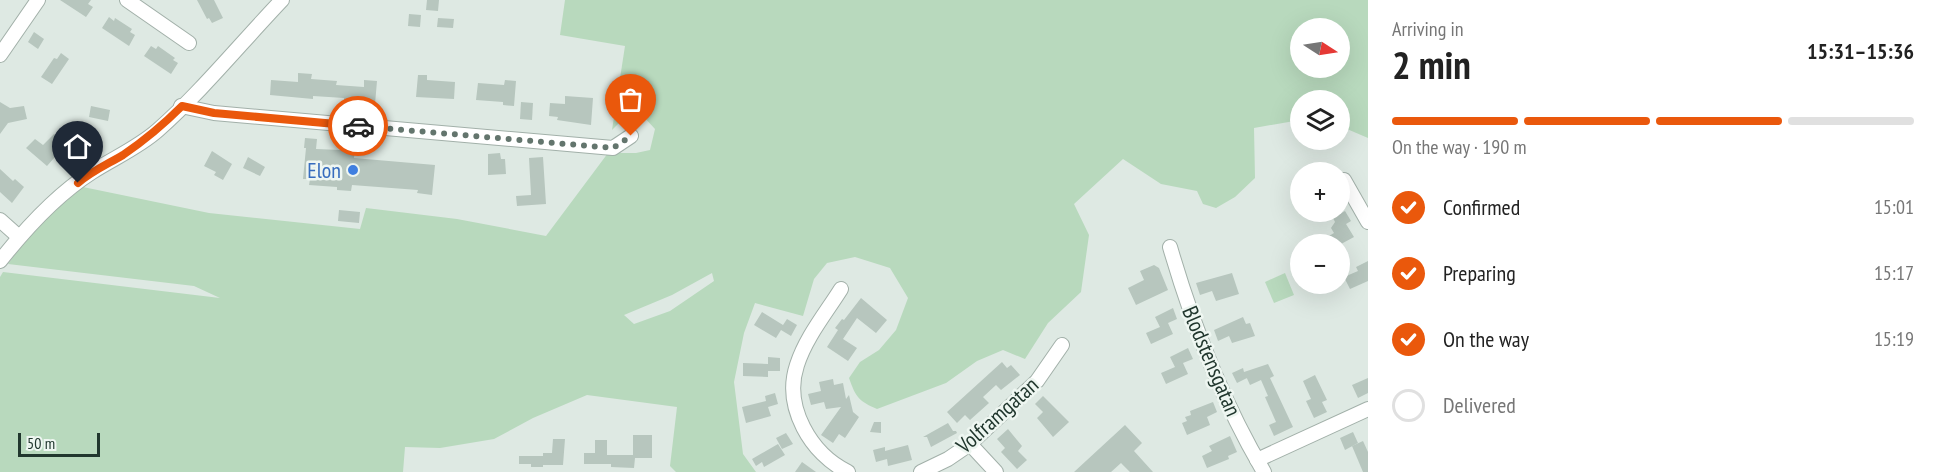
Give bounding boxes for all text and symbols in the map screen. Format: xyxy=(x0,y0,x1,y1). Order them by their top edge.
text: Arriving in xyxy=(1392,16,1464,42)
north arrow xyxy=(1290,18,1350,78)
map controls xyxy=(1290,18,1350,294)
text: 15:31–15:36 xyxy=(1807,37,1914,65)
text: 2 min xyxy=(1392,39,1471,90)
pin xyxy=(605,74,656,136)
icon: bag xyxy=(614,83,647,116)
button: layers xyxy=(1290,90,1350,150)
courier xyxy=(328,96,388,156)
icon: car xyxy=(342,110,375,143)
pin xyxy=(52,121,103,183)
icon: home xyxy=(61,130,94,163)
text: On the way · 190 m xyxy=(1392,134,1527,160)
place label: Elon xyxy=(307,156,341,184)
button: + xyxy=(1290,162,1350,222)
marker: Elon xyxy=(346,163,360,177)
icon: check xyxy=(1392,191,1425,224)
text: Confirmed xyxy=(1443,193,1520,221)
text: 15:01 xyxy=(1874,194,1914,220)
button: − xyxy=(1290,234,1350,294)
icon: check xyxy=(1392,257,1425,290)
text: Preparing xyxy=(1443,259,1516,287)
text: 15:17 xyxy=(1874,260,1914,286)
street label: Blodstensgatan xyxy=(1176,302,1248,420)
icon: check xyxy=(1392,323,1425,356)
text: On the way xyxy=(1443,325,1529,353)
text: 15:19 xyxy=(1874,326,1914,352)
street label: Volframgatan xyxy=(949,371,1044,460)
text: Delivered xyxy=(1443,391,1516,419)
scale bar xyxy=(18,430,100,458)
text: 50 m xyxy=(27,433,55,453)

